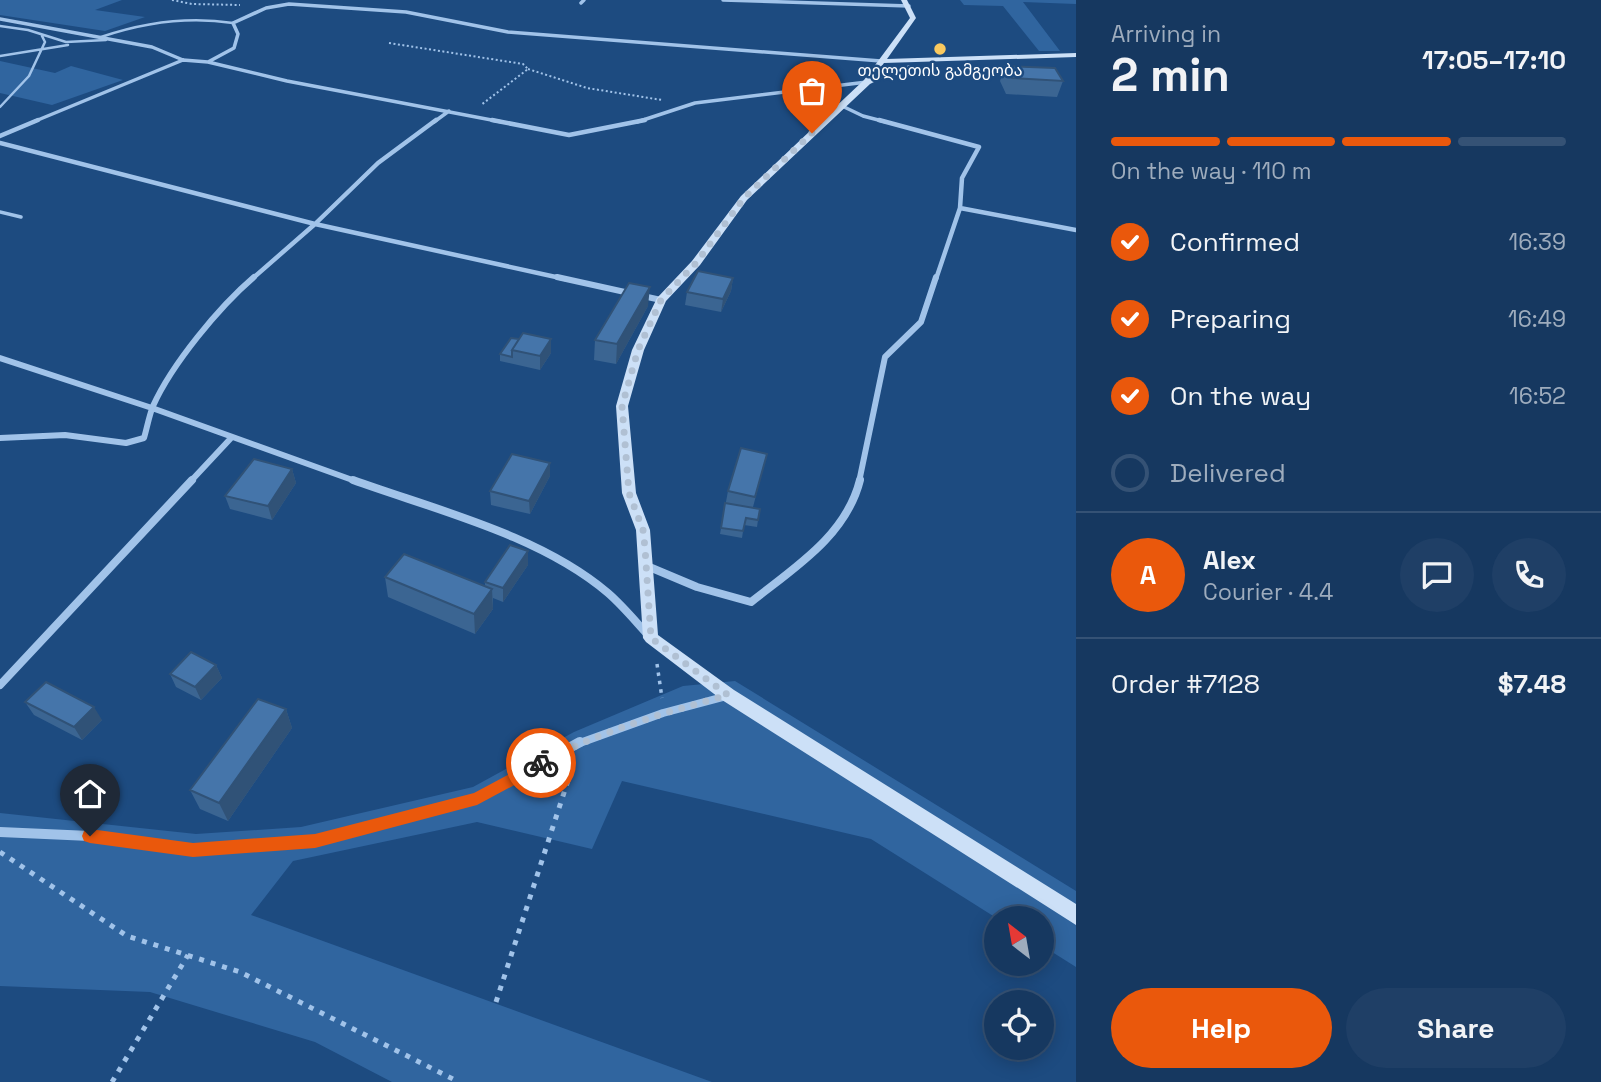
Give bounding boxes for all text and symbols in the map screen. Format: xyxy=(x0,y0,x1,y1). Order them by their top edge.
text: Arriving in xyxy=(1111,19,1221,49)
marker: თელეთის გამგეობა xyxy=(932,41,948,57)
text: 17:05–17:10 xyxy=(1422,43,1566,77)
text: 2 min xyxy=(1111,46,1230,104)
place label: თელეთის გამგეობა xyxy=(858,60,1022,81)
pin xyxy=(782,61,842,133)
icon: bag xyxy=(793,72,831,110)
text: On the way · 110 m xyxy=(1111,156,1312,186)
icon: check xyxy=(1111,223,1149,261)
text: Confirmed xyxy=(1170,225,1300,259)
text: 16:39 xyxy=(1509,227,1566,257)
icon: check xyxy=(1111,300,1149,338)
text: Preparing xyxy=(1170,302,1291,336)
text: 16:49 xyxy=(1508,304,1566,334)
icon: check xyxy=(1111,377,1149,415)
text: On the way xyxy=(1170,379,1311,413)
text: 16:52 xyxy=(1509,381,1566,411)
text: Delivered xyxy=(1170,456,1286,490)
button: chat xyxy=(1400,538,1474,612)
button: phone xyxy=(1492,538,1566,612)
text: Alex xyxy=(1203,543,1256,577)
text: A xyxy=(1140,558,1156,592)
text: Courier · 4.4 xyxy=(1203,577,1333,607)
text: Order #7128 xyxy=(1111,667,1260,701)
text: $7.48 xyxy=(1498,667,1566,701)
courier xyxy=(506,728,576,798)
icon: bike xyxy=(522,744,560,782)
pin xyxy=(60,764,120,836)
icon: home xyxy=(71,775,109,813)
north arrow xyxy=(984,906,1054,976)
map controls xyxy=(984,906,1054,1060)
button: Help xyxy=(1111,988,1332,1068)
button: Share xyxy=(1346,988,1566,1068)
button: locate xyxy=(984,990,1054,1060)

